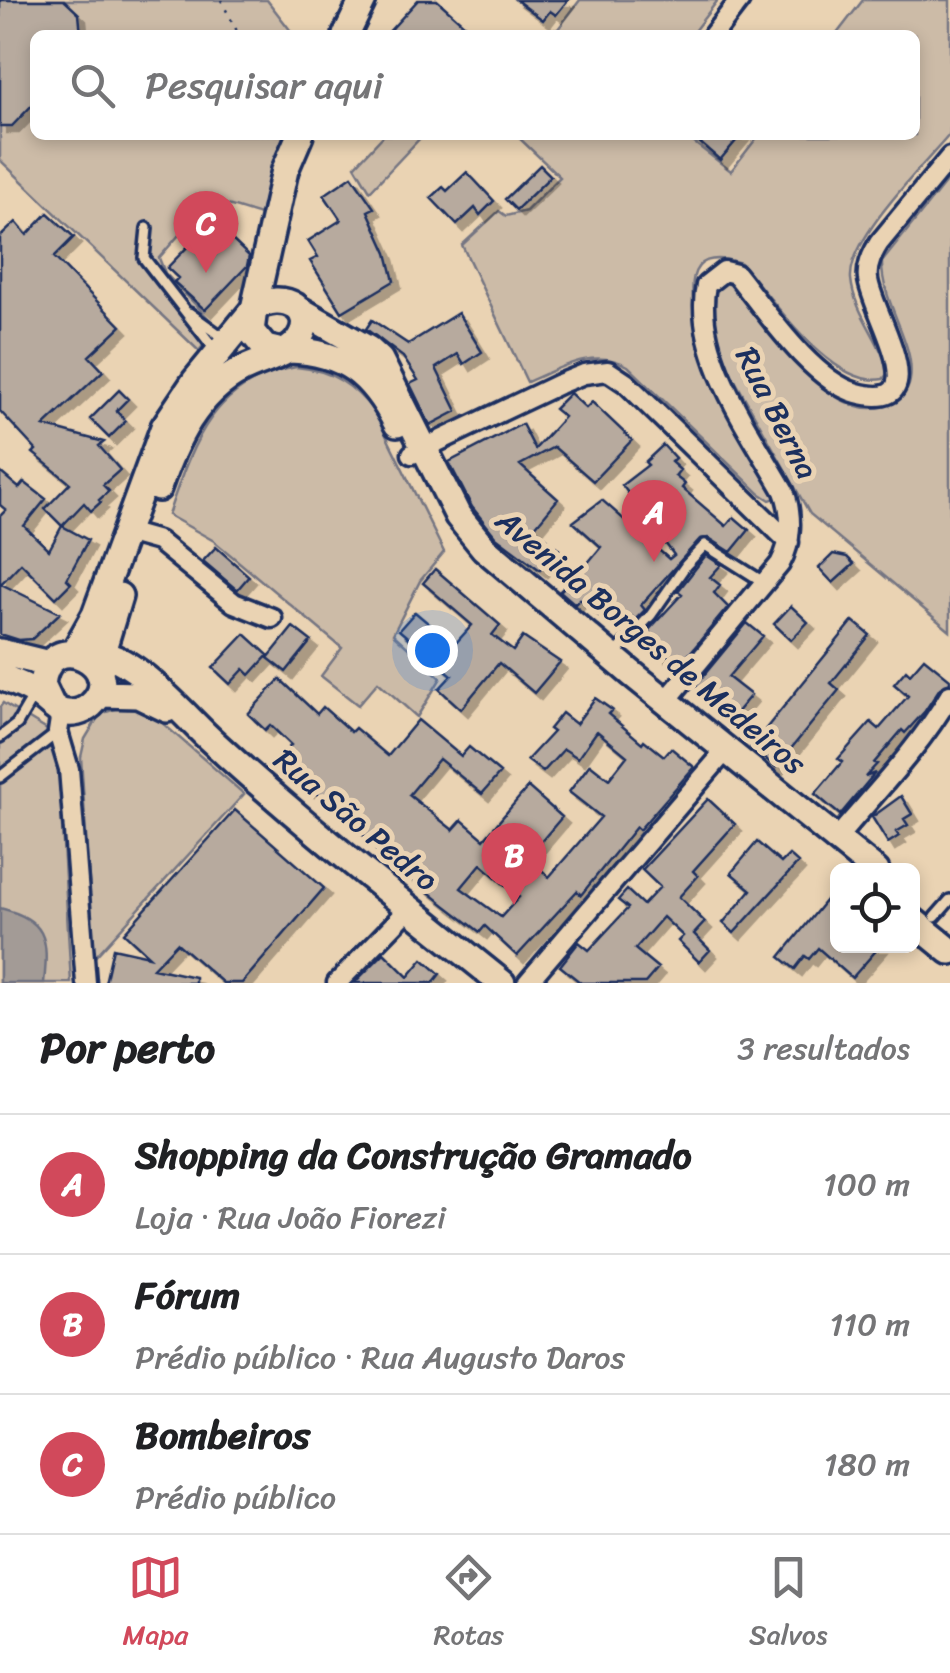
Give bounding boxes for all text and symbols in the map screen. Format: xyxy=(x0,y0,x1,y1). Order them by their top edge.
search box xyxy=(30,30,920,140)
text: Pesquisar aqui xyxy=(145,52,383,119)
icon: search xyxy=(65,58,120,113)
pin: C xyxy=(174,190,238,273)
street label: Rua Berna xyxy=(719,336,835,490)
pin: A xyxy=(622,480,686,562)
street label: Avenida Borges de Medeiros xyxy=(488,501,814,783)
your location xyxy=(407,625,458,676)
street label: Rua São Pedro xyxy=(260,733,452,907)
pin: B xyxy=(482,822,546,905)
map controls xyxy=(830,863,920,953)
button: locate xyxy=(830,863,920,953)
text: Por perto xyxy=(40,1011,215,1085)
text: 3 resultados xyxy=(737,1020,910,1077)
text: Shopping da Construção Gramado xyxy=(135,1122,692,1189)
text: A xyxy=(62,1156,83,1213)
text: 100 m xyxy=(823,1156,910,1213)
text: Loja · Rua João Fiorezi xyxy=(135,1189,446,1246)
text: Fórum xyxy=(135,1262,240,1329)
text: B xyxy=(62,1296,83,1353)
text: 110 m xyxy=(829,1296,910,1353)
text: Prédio público · Rua Augusto Daros xyxy=(135,1329,625,1386)
text: Bombeiros xyxy=(135,1402,310,1469)
text: C xyxy=(63,1436,82,1493)
text: 180 m xyxy=(824,1436,910,1493)
text: Prédio público xyxy=(135,1469,336,1526)
tab: Mapa xyxy=(123,1550,188,1659)
tab: Rotas xyxy=(433,1550,504,1659)
tab: Salvos xyxy=(749,1550,827,1659)

